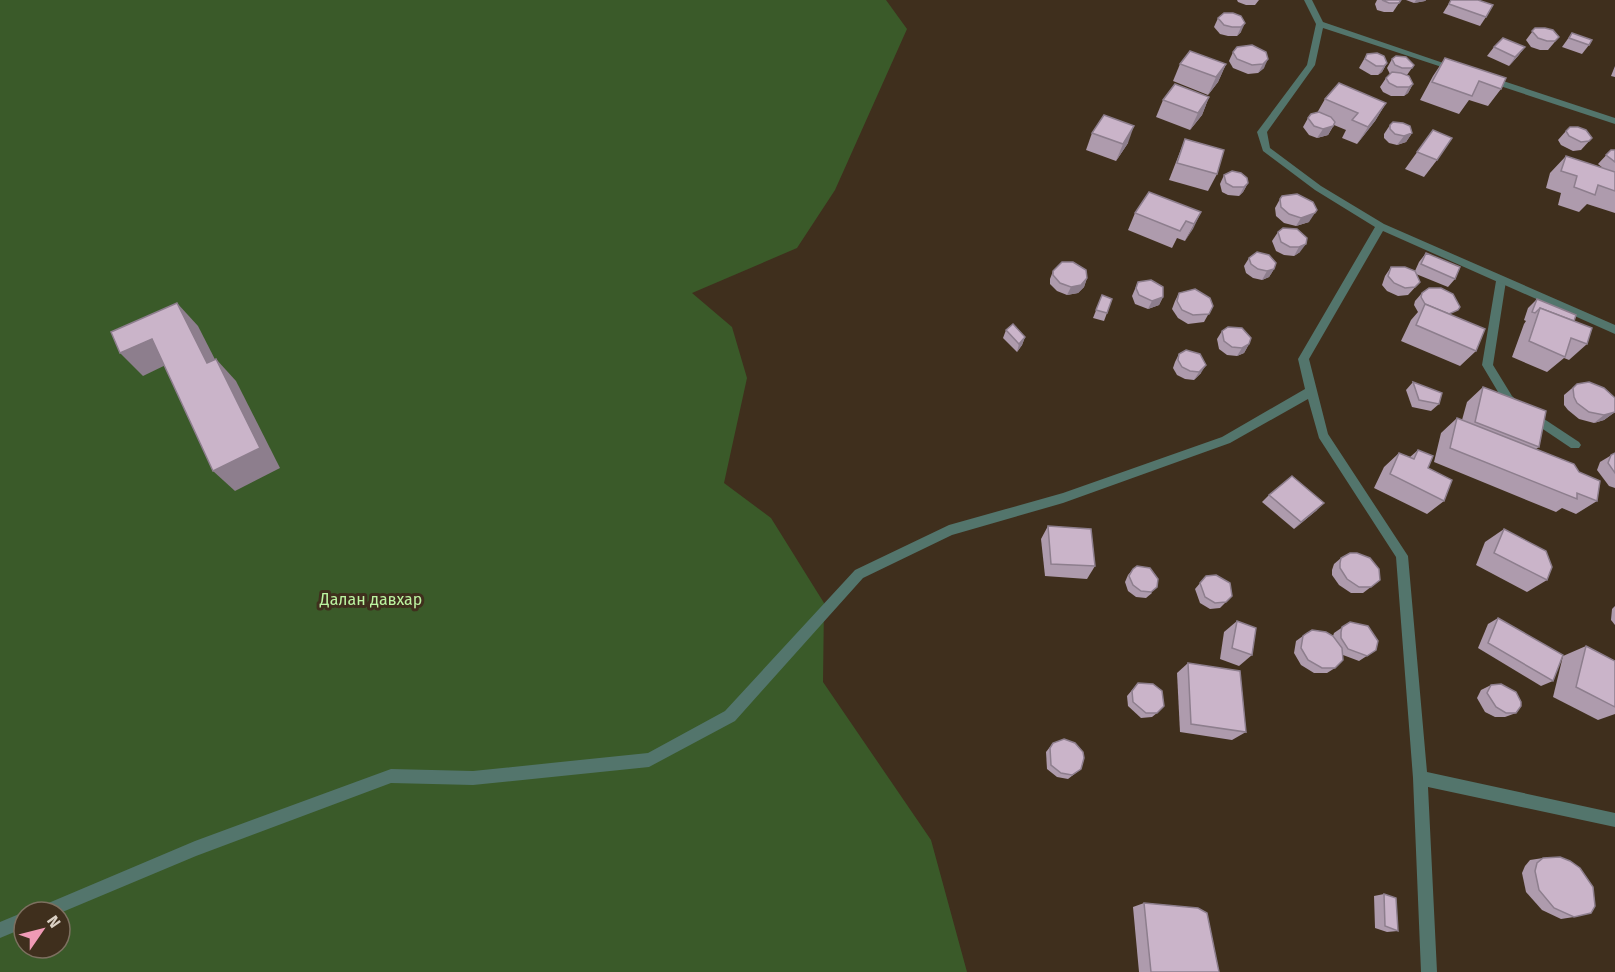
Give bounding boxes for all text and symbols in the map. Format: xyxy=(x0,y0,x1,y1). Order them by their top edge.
park label: Далан давхар xyxy=(319,590,422,609)
north arrow xyxy=(12,900,72,960)
text: N xyxy=(43,912,65,931)

